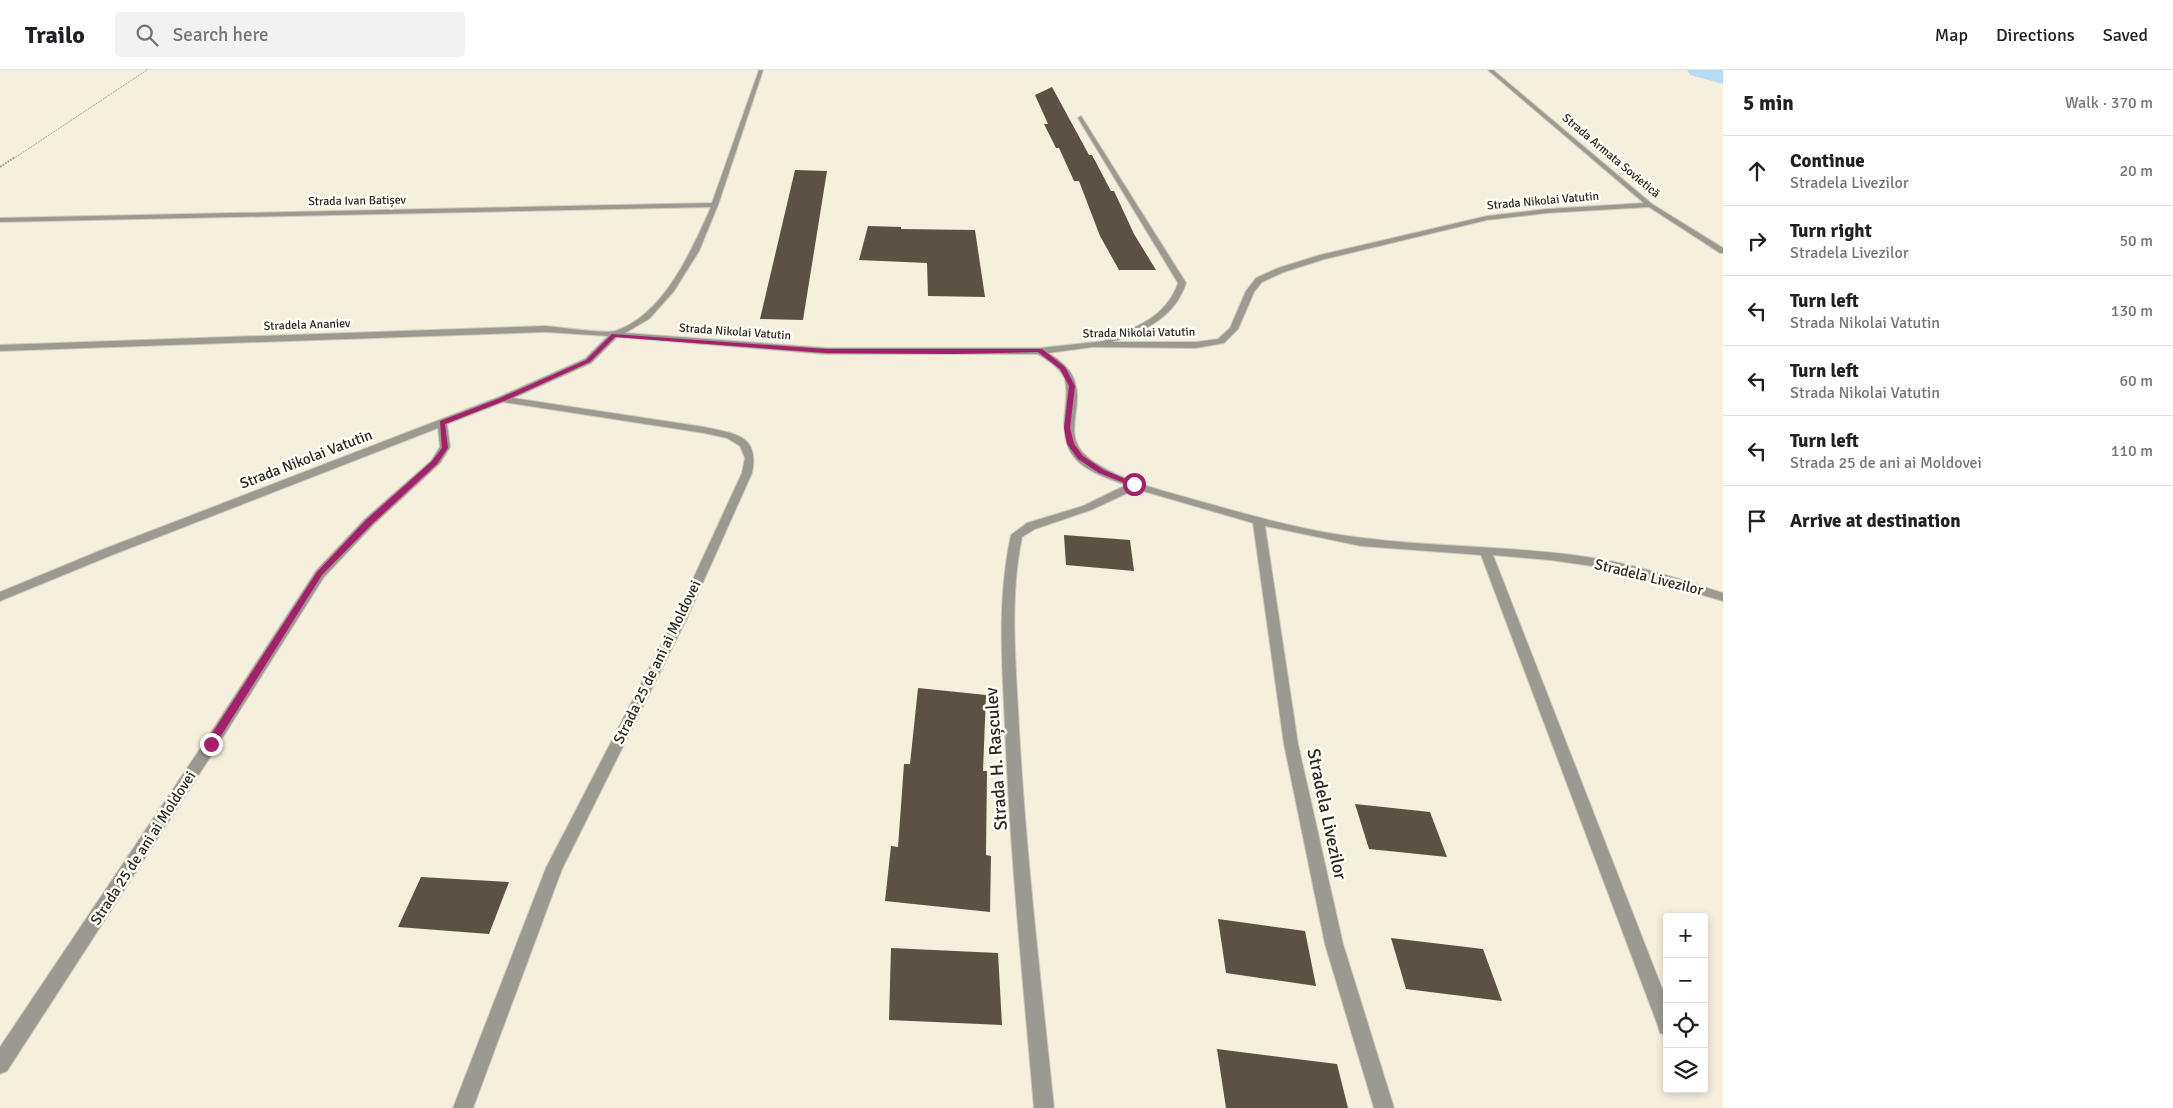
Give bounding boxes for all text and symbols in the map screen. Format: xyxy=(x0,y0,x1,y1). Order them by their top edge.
search box xyxy=(115,12,465,57)
text: Trailo xyxy=(25,20,85,50)
icon: search xyxy=(133,21,161,49)
text: Search here xyxy=(173,23,269,47)
text: Map xyxy=(1935,24,1968,46)
text: Directions xyxy=(1996,24,2075,46)
text: Saved xyxy=(2103,24,2148,46)
text: 5 min xyxy=(1743,90,1794,116)
text: Walk · 370 m xyxy=(2065,93,2153,113)
street label: Strada Armata Sovietică xyxy=(1559,111,1663,201)
text: Continue xyxy=(1790,149,1865,173)
icon: ahead xyxy=(1743,157,1771,185)
text: 20 m xyxy=(2119,161,2153,181)
text: Stradela Livezilor xyxy=(1790,173,1909,193)
street label: Strada Nikolai Vatutin xyxy=(1486,189,1600,213)
street label: Strada Ivan Batișev xyxy=(308,193,407,209)
text: Turn right xyxy=(1790,219,1872,243)
icon: right xyxy=(1743,227,1771,255)
text: 50 m xyxy=(2119,231,2153,251)
text: Stradela Livezilor xyxy=(1790,243,1909,263)
text: Turn left xyxy=(1790,289,1859,313)
icon: left xyxy=(1743,297,1771,325)
text: 130 m xyxy=(2111,301,2153,321)
text: Strada Nikolai Vatutin xyxy=(1790,313,1940,333)
street label: Stradela Ananiev xyxy=(263,316,351,334)
street label: Strada Nikolai Vatutin xyxy=(678,321,792,343)
street label: Strada Nikolai Vatutin xyxy=(1083,325,1195,341)
text: Turn left xyxy=(1790,359,1859,383)
icon: left xyxy=(1743,367,1771,395)
text: 60 m xyxy=(2119,371,2153,391)
text: Strada Nikolai Vatutin xyxy=(1790,383,1940,403)
street label: Strada Nikolai Vatutin xyxy=(237,425,375,493)
text: Turn left xyxy=(1790,429,1859,453)
icon: left xyxy=(1743,437,1771,465)
text: 110 m xyxy=(2111,441,2153,461)
text: Strada 25 de ani ai Moldovei xyxy=(1790,453,1982,473)
route start xyxy=(1123,473,1146,496)
icon: arrive xyxy=(1743,507,1771,535)
text: Arrive at destination xyxy=(1790,509,1961,533)
street label: Stradela Livezilor xyxy=(1593,555,1706,599)
street label: Strada 25 de ani ai Moldovei xyxy=(609,577,705,747)
street label: Strada H. Rașculev xyxy=(980,686,1012,831)
route end xyxy=(200,733,223,756)
street label: Stradela Livezilor xyxy=(1302,746,1352,882)
street label: Strada 25 de ani ai Moldovei xyxy=(86,768,200,928)
map controls xyxy=(1663,913,1708,1093)
button: + xyxy=(1663,913,1708,958)
button: − xyxy=(1663,958,1708,1003)
button: locate xyxy=(1663,1003,1708,1048)
button: layers xyxy=(1663,1048,1708,1093)

